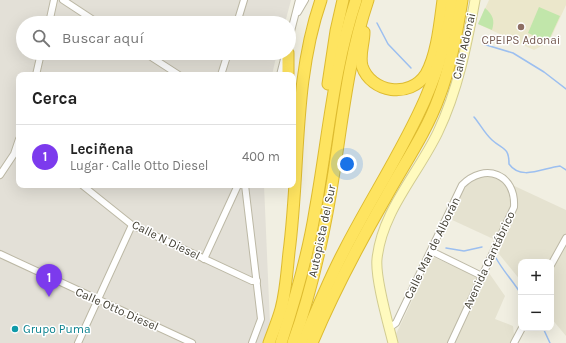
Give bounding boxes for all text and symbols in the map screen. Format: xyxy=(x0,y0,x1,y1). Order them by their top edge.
street label: Calle Adonai xyxy=(450,11,478,81)
search box xyxy=(16,16,296,60)
marker: CPEIPS Adonai xyxy=(516,22,526,32)
icon: search xyxy=(30,27,52,49)
text: Buscar aquí xyxy=(62,29,144,47)
place label: CPEIPS Adonai xyxy=(482,33,560,47)
text: Cerca xyxy=(32,88,77,108)
text: Leciñena xyxy=(70,140,134,158)
text: 1 xyxy=(43,149,47,164)
text: 400 m xyxy=(242,149,280,164)
your location xyxy=(337,154,357,174)
text: Lugar · Calle Otto Diesel xyxy=(70,158,208,173)
street label: Autopista del Sur xyxy=(305,183,339,279)
street label: Calle Mar de Alborán xyxy=(401,195,463,301)
street label: Avenida Cantábrico xyxy=(460,209,518,311)
street label: Calle N Diesel xyxy=(130,217,202,263)
map controls xyxy=(518,259,554,331)
button: + xyxy=(518,259,554,295)
pin: 1 xyxy=(36,264,62,297)
street label: Calle Otto Diesel xyxy=(73,284,161,334)
button: − xyxy=(518,295,554,331)
place label: Grupo Puma xyxy=(23,322,91,336)
marker: Grupo Puma xyxy=(10,324,20,334)

